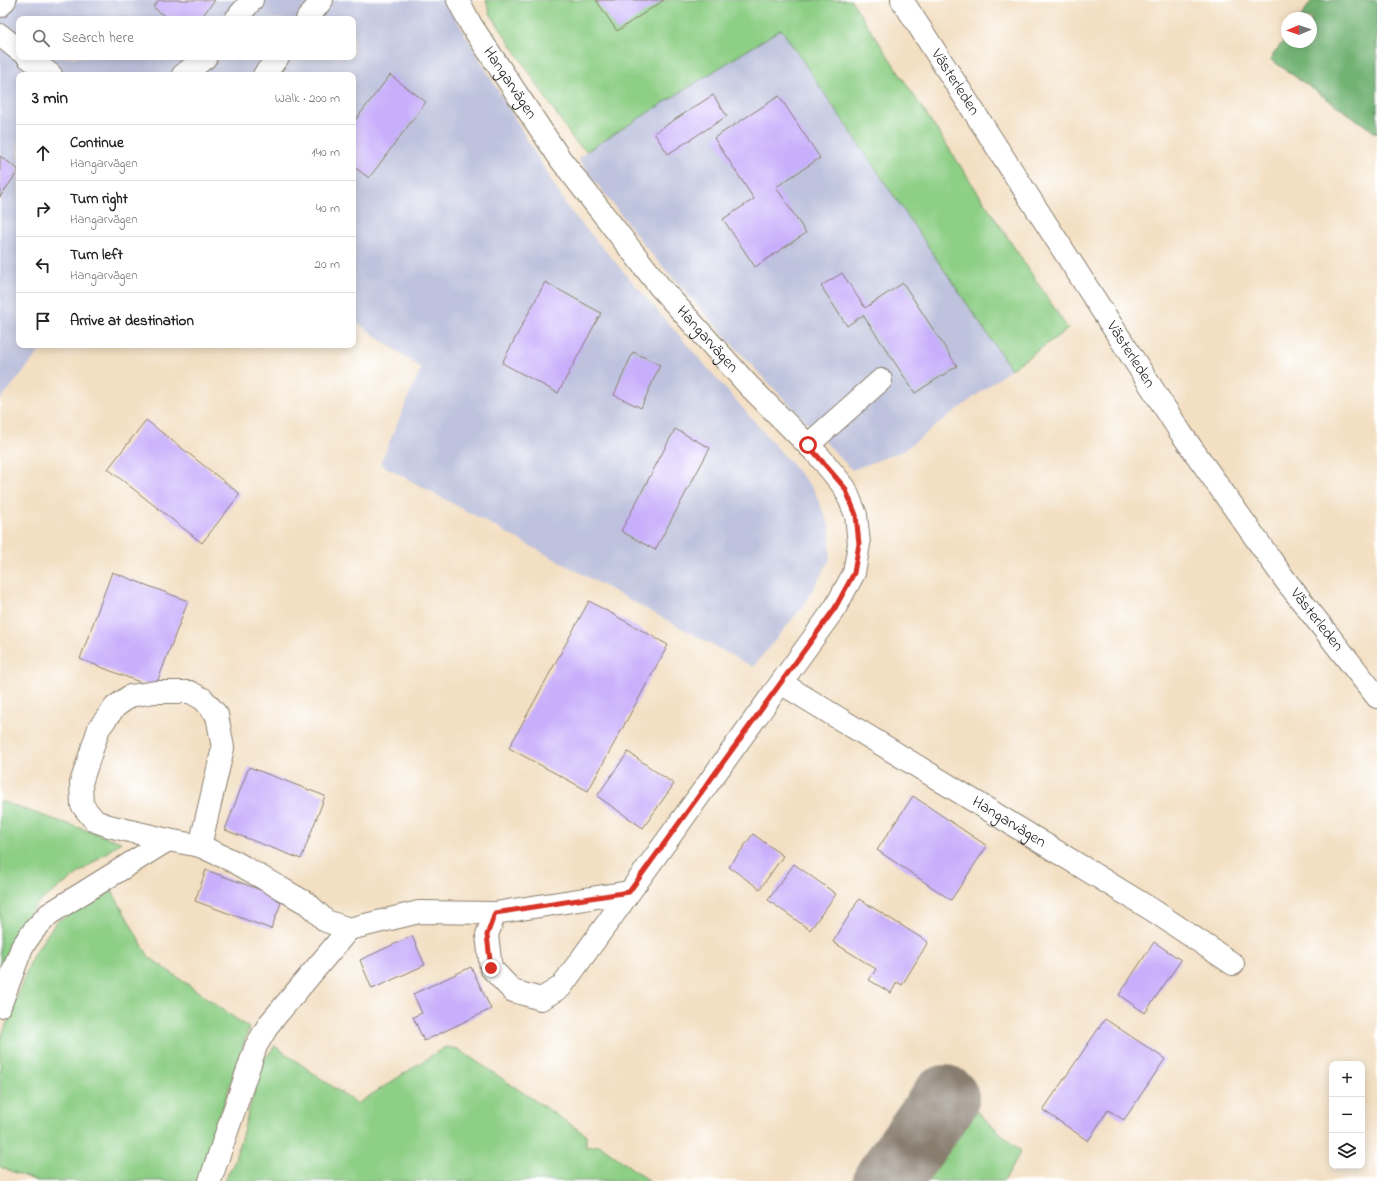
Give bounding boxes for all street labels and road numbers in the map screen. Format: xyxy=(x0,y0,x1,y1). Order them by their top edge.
street label: Hangarvägen xyxy=(477,42,543,124)
street label: Västerleden xyxy=(924,43,986,121)
street label: Hangarvägen xyxy=(670,301,744,379)
street label: Västerleden xyxy=(1100,316,1161,393)
street label: Västerleden xyxy=(1283,582,1349,657)
street label: Hangarvägen xyxy=(967,790,1051,854)

